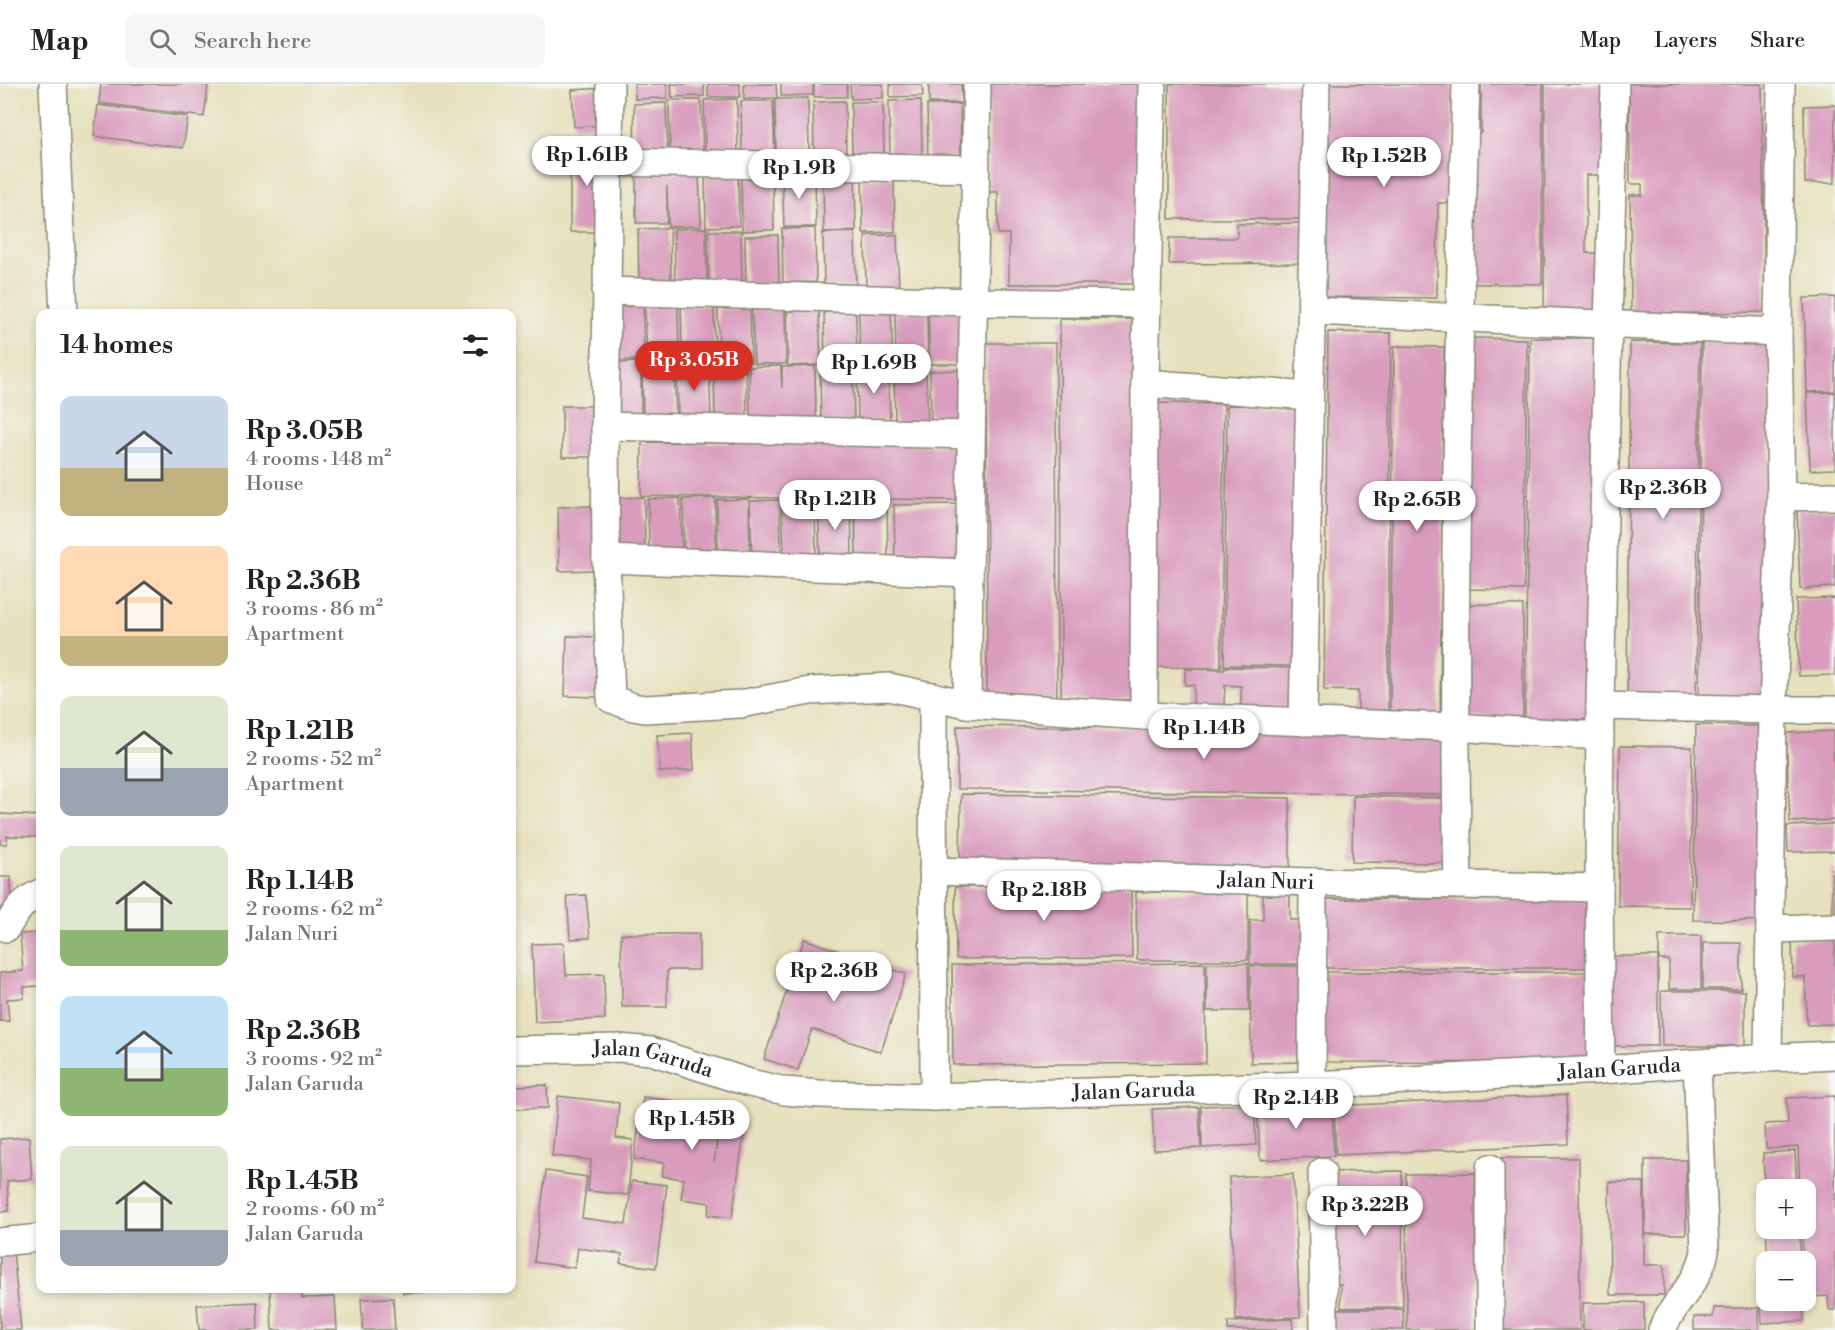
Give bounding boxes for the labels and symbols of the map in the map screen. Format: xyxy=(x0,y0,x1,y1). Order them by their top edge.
pin: Rp 1.61B xyxy=(525,136,649,187)
pin: Rp 1.52B xyxy=(1322,137,1446,188)
pin: Rp 1.9B xyxy=(744,149,854,200)
pin: Rp 3.05B xyxy=(632,341,756,392)
pin: Rp 1.69B xyxy=(812,344,936,395)
pin: Rp 2.36B xyxy=(1601,469,1725,520)
pin: Rp 1.21B xyxy=(773,480,897,531)
pin: Rp 2.65B xyxy=(1355,481,1479,532)
pin: Rp 1.14B xyxy=(1142,709,1266,760)
street label: Jalan Nuri xyxy=(1216,867,1315,896)
pin: Rp 2.18B xyxy=(982,871,1106,922)
pin: Rp 2.36B xyxy=(772,952,896,1003)
street label: Jalan Garuda xyxy=(591,1036,717,1084)
street label: Jalan Garuda xyxy=(1556,1052,1682,1086)
street label: Jalan Garuda xyxy=(1070,1077,1196,1107)
pin: Rp 2.14B xyxy=(1234,1079,1358,1130)
pin: Rp 1.45B xyxy=(630,1100,754,1151)
pin: Rp 3.22B xyxy=(1303,1186,1427,1237)

